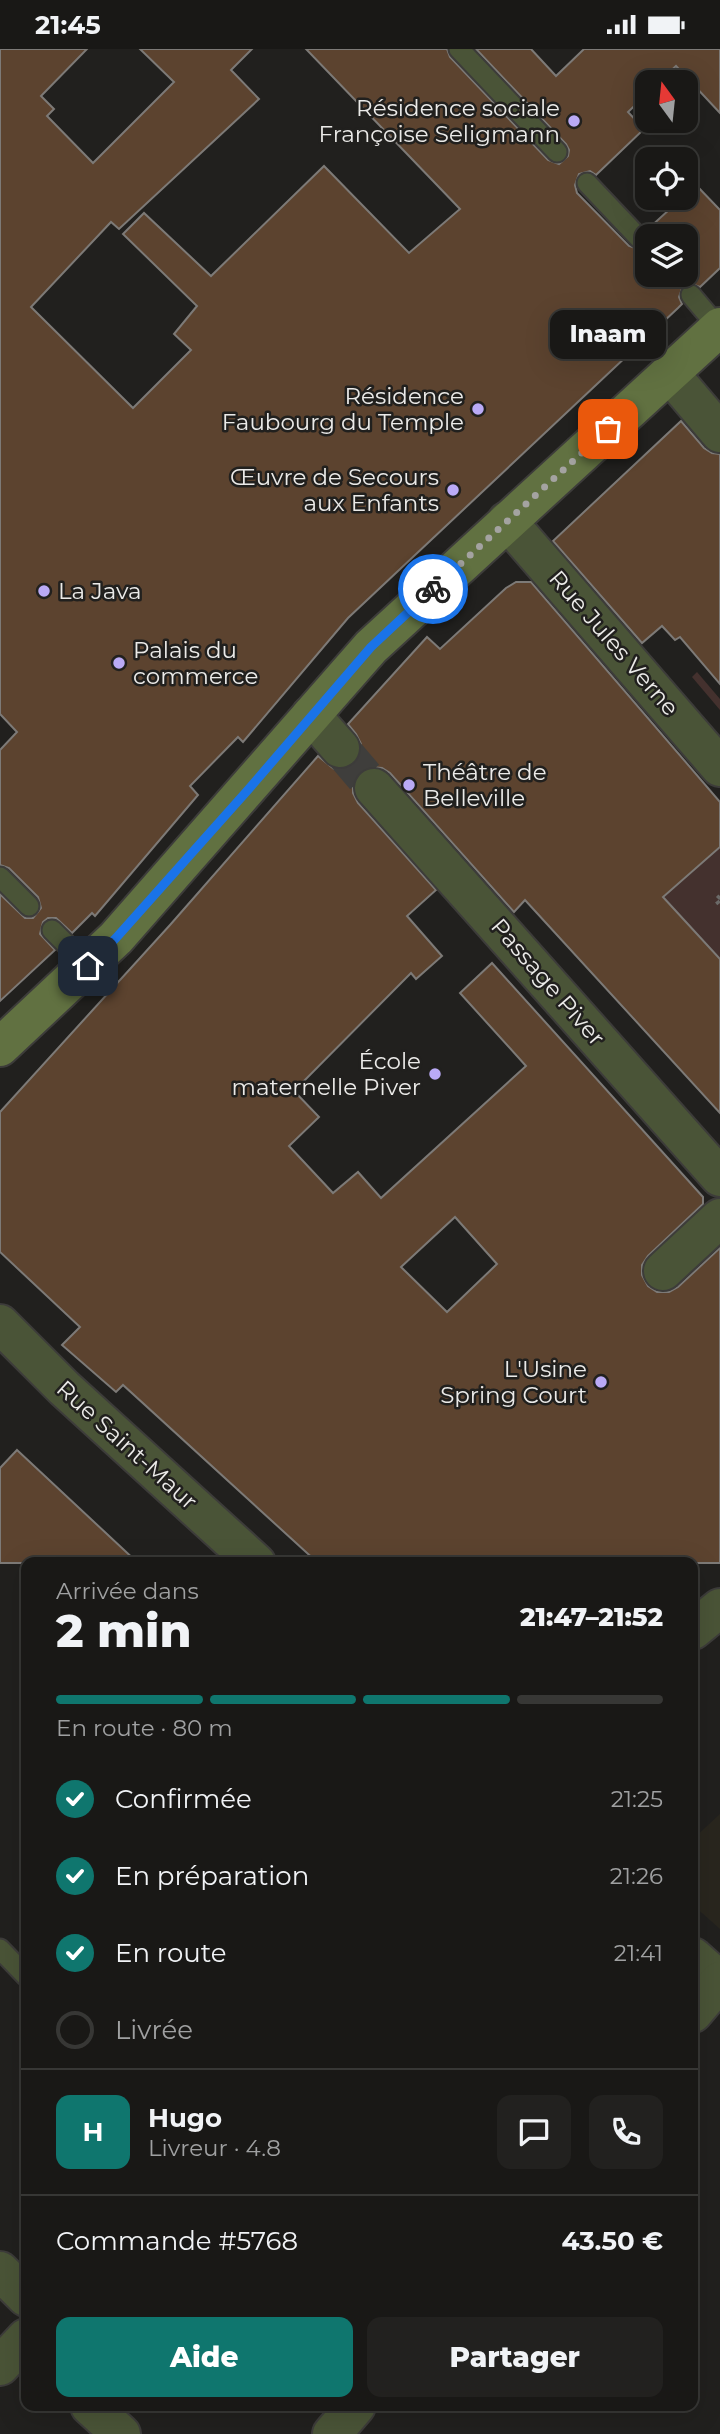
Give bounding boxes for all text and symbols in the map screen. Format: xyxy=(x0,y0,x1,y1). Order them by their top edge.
text: 21:45 xyxy=(35,9,101,41)
north arrow xyxy=(635,70,698,133)
map controls xyxy=(635,70,698,287)
place label: Résidence sociale Françoise Seligmann xyxy=(319,94,560,148)
marker: Résidence sociale Françoise Seligmann xyxy=(566,113,582,129)
button: locate xyxy=(635,147,698,210)
button: layers xyxy=(635,224,698,287)
callout: Inaam xyxy=(550,310,666,359)
text: Inaam xyxy=(570,320,646,348)
place label: Résidence Faubourg du Temple xyxy=(222,382,464,436)
pin xyxy=(578,399,638,459)
marker: Résidence Faubourg du Temple xyxy=(470,401,486,417)
icon: bag xyxy=(589,410,627,448)
place label: Œuvre de Secours aux Enfants xyxy=(230,463,439,517)
marker: Œuvre de Secours aux Enfants xyxy=(445,482,461,498)
courier xyxy=(398,554,468,624)
street label: Rue Jules Verne xyxy=(543,565,685,721)
icon: bike xyxy=(414,570,452,608)
place label: La Java xyxy=(58,577,142,605)
marker: La Java xyxy=(36,583,52,599)
place label: Palais du commerce xyxy=(133,636,258,690)
marker: Palais du commerce xyxy=(111,655,127,671)
place label: Théâtre de Belleville xyxy=(423,758,547,812)
marker: Théâtre de Belleville xyxy=(401,777,417,793)
street label: Passage Piver xyxy=(485,913,611,1051)
pin xyxy=(58,936,118,996)
icon: home xyxy=(69,947,107,985)
place label: École maternelle Piver xyxy=(232,1047,421,1101)
marker: École maternelle Piver xyxy=(427,1066,443,1082)
place label: L'Usine Spring Court xyxy=(440,1355,587,1409)
marker: L'Usine Spring Court xyxy=(593,1374,609,1390)
street label: Rue Saint-Maur xyxy=(51,1375,203,1515)
text: Arrivée dans xyxy=(56,1577,199,1605)
text: 21:47–21:52 xyxy=(520,1601,663,1633)
text: 2 min xyxy=(56,1602,191,1659)
text: En route · 80 m xyxy=(56,1714,233,1742)
icon: check xyxy=(56,1780,94,1818)
text: Confirmée xyxy=(115,1783,252,1815)
text: 21:25 xyxy=(611,1785,663,1813)
icon: check xyxy=(56,1857,94,1895)
text: En préparation xyxy=(115,1860,309,1892)
text: 21:26 xyxy=(610,1862,663,1890)
icon: check xyxy=(56,1934,94,1972)
text: En route xyxy=(115,1937,226,1969)
text: 21:41 xyxy=(614,1939,663,1967)
text: Livrée xyxy=(115,2014,193,2046)
button: chat xyxy=(497,2095,571,2169)
button: phone xyxy=(589,2095,663,2169)
text: Hugo xyxy=(148,2102,222,2134)
text: H xyxy=(82,2116,104,2148)
text: Livreur · 4.8 xyxy=(148,2134,281,2162)
text: Commande #5768 xyxy=(56,2225,298,2257)
text: 43.50 € xyxy=(561,2225,663,2257)
button: Aide xyxy=(56,2317,353,2397)
button: Partager xyxy=(367,2317,663,2397)

